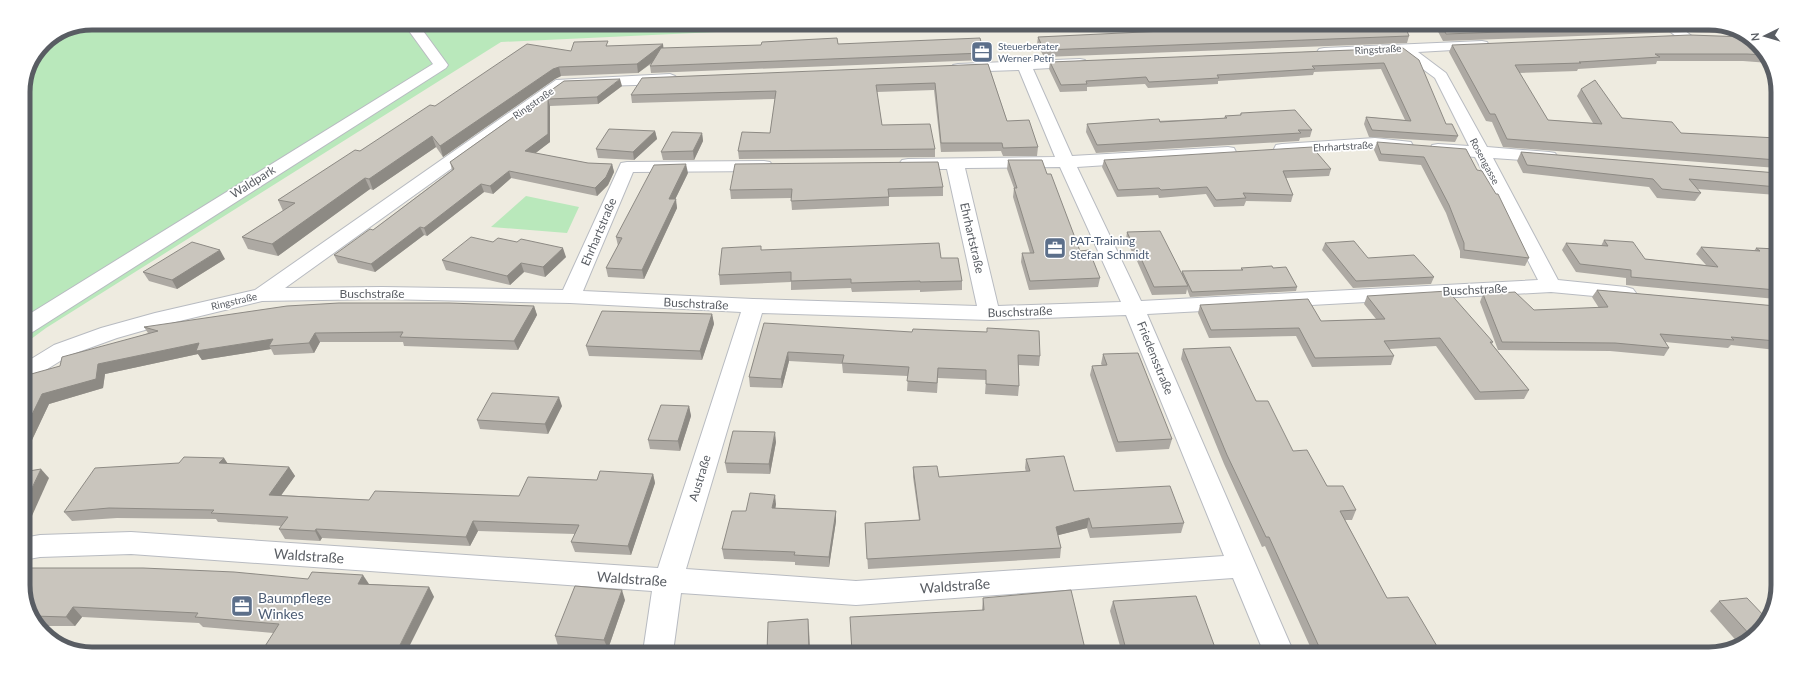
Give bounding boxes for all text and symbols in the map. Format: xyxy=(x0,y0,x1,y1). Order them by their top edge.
north arrow xyxy=(1745,16,1785,56)
text: N xyxy=(1748,32,1761,42)
office icon: Steuerberater Werner Petri xyxy=(969,39,995,65)
place label: Steuerberater Werner Petri xyxy=(998,40,1059,64)
street label: Ringstraße xyxy=(1354,42,1402,56)
street label: Ringstraße xyxy=(510,85,556,121)
street label: Rosengasse xyxy=(1468,136,1502,186)
street label: Ehrhartstraße xyxy=(1313,138,1373,154)
street label: Waldpark xyxy=(227,161,279,201)
street label: Ehrhartstraße xyxy=(578,196,620,268)
street label: Ehrhartstraße xyxy=(957,201,988,275)
place label: PAT-Training Stefan Schmidt xyxy=(1070,233,1150,262)
office icon: PAT-Training Stefan Schmidt xyxy=(1042,235,1068,261)
street label: Buschstraße xyxy=(1442,280,1508,299)
street label: Buschstraße xyxy=(340,286,404,301)
street label: Ringstraße xyxy=(210,290,258,312)
street label: Buschstraße xyxy=(663,294,729,313)
street label: Buschstraße xyxy=(987,303,1053,320)
street label: Friedensstraße xyxy=(1134,319,1177,397)
street label: Austraße xyxy=(685,453,714,503)
street label: Waldstraße xyxy=(273,545,345,566)
street label: Waldstraße xyxy=(596,568,668,589)
street label: Waldstraße xyxy=(919,575,991,596)
place label: Baumpflege Winkes xyxy=(258,589,331,622)
office icon: Baumpflege Winkes xyxy=(229,593,255,619)

